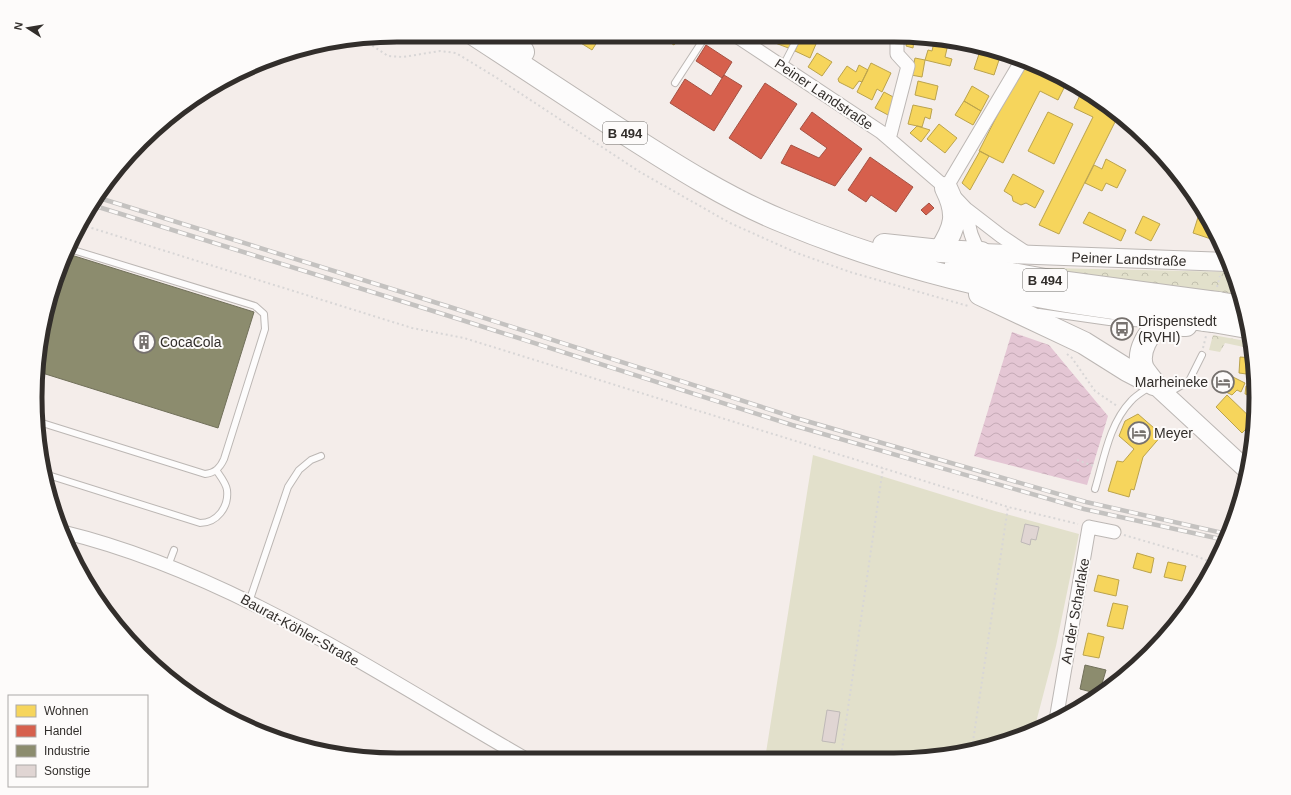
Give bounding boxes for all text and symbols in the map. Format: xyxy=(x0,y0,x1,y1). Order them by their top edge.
north arrow xyxy=(8,8,48,48)
text: N xyxy=(12,21,25,31)
street label: Peiner Landstraße xyxy=(772,55,876,133)
road number: B 494 xyxy=(603,122,647,144)
street label: Peiner Landstraße xyxy=(1071,249,1187,269)
road number: B 494 xyxy=(1023,269,1067,291)
place label: Drispenstedt (RVHI) xyxy=(1138,313,1217,345)
bus stop icon: Drispenstedt (RVHI) xyxy=(1109,316,1135,342)
building icon: CocaCola xyxy=(131,329,157,355)
place label: CocaCola xyxy=(160,334,222,350)
hotel icon: Marheineke xyxy=(1210,369,1236,395)
place label: Marheineke xyxy=(1135,374,1208,390)
hotel icon: Meyer xyxy=(1126,420,1152,446)
place label: Meyer xyxy=(1154,425,1193,441)
street label: An der Scharlake xyxy=(1058,557,1092,665)
street label: Baurat-Köhler-Straße xyxy=(238,591,362,669)
legend xyxy=(8,695,148,787)
text: Wohnen xyxy=(44,704,88,718)
text: Handel xyxy=(44,724,82,738)
text: Industrie xyxy=(44,744,90,758)
text: Sonstige xyxy=(44,764,91,778)

